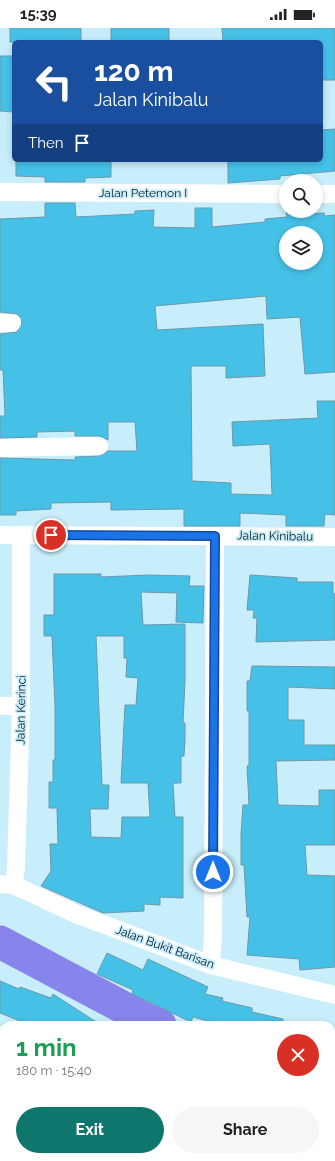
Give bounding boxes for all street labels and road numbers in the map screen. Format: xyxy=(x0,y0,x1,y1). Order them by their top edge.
street label: Jalan Petemon I xyxy=(99,186,187,200)
street label: Jalan Kinibalu xyxy=(237,528,313,544)
street label: Jalan Kerinci xyxy=(13,675,29,745)
street label: Jalan Bukit Barisan xyxy=(114,923,216,971)

